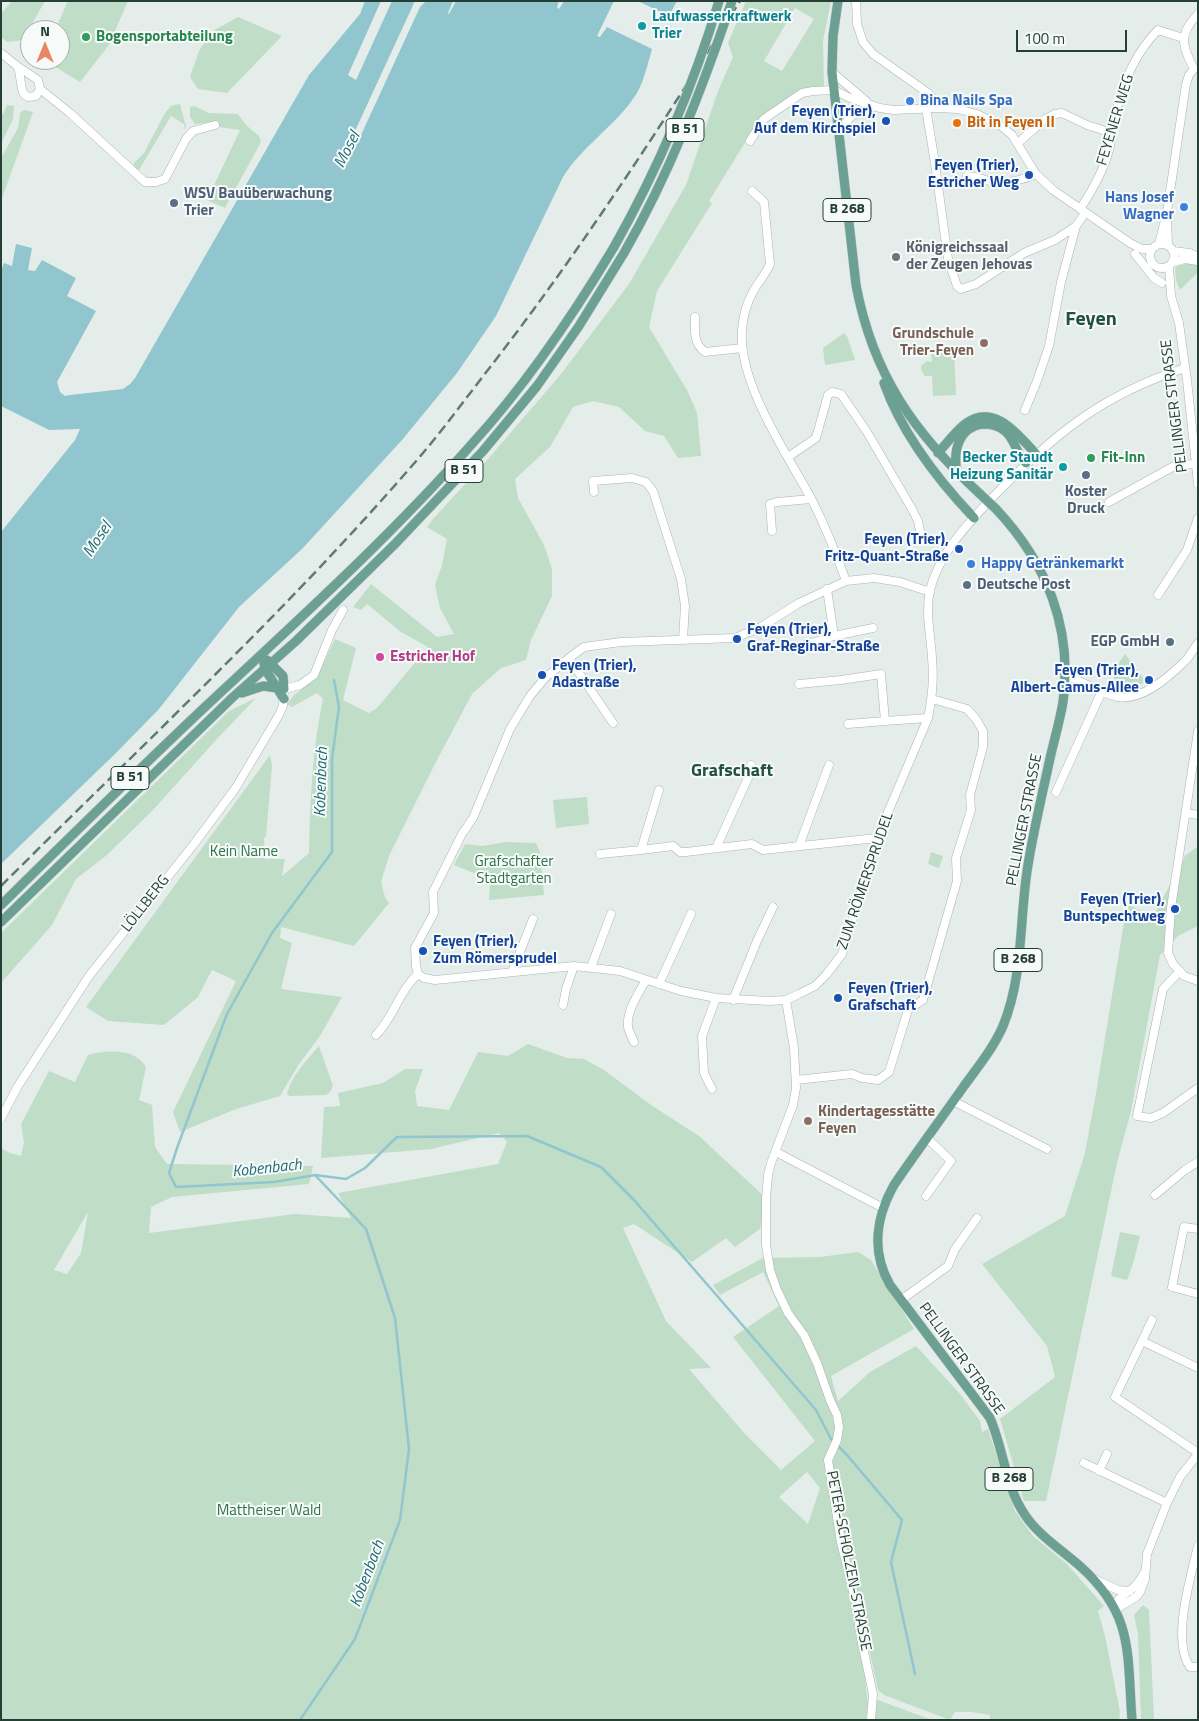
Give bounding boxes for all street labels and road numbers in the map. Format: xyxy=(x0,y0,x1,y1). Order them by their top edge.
street label: FEYENER WEG xyxy=(1094,72,1138,168)
road number: B 51 xyxy=(666,118,704,142)
road number: B 268 xyxy=(823,198,871,222)
street label: PELLINGER STRASSE xyxy=(1158,338,1192,474)
road number: B 51 xyxy=(445,460,483,482)
street label: PELLINGER STRASSE xyxy=(1003,753,1047,887)
road number: B 51 xyxy=(111,766,149,790)
street label: ZUM RÖMERSPRUDEL xyxy=(834,810,898,952)
street label: LÖLLBERG xyxy=(118,872,174,936)
road number: B 268 xyxy=(994,948,1042,972)
street label: PELLINGER STRASSE xyxy=(914,1300,1008,1418)
road number: B 268 xyxy=(985,1468,1033,1490)
street label: PETER-SCHOLZEN-STRASSE xyxy=(822,1469,874,1653)

